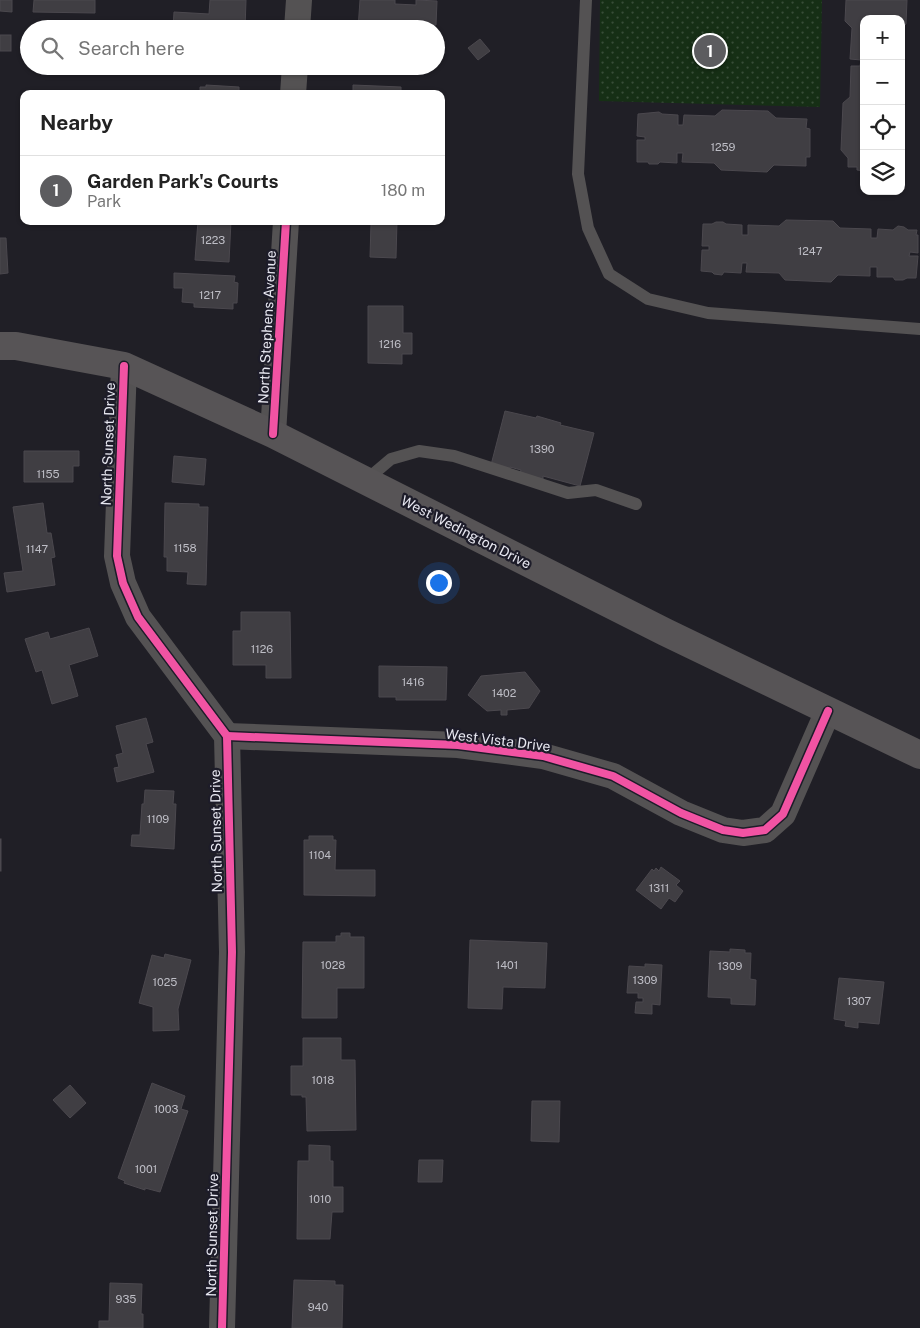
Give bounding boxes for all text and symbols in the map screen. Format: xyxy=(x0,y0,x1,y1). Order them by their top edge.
map controls xyxy=(860,15,905,195)
button: + xyxy=(860,15,905,60)
search box xyxy=(20,20,445,75)
pin: 1 xyxy=(694,32,726,70)
icon: search xyxy=(38,34,66,62)
text: Search here xyxy=(78,37,185,59)
button: − xyxy=(860,60,905,105)
button: locate xyxy=(860,105,905,150)
text: Nearby xyxy=(40,110,113,135)
house number: 1259 xyxy=(711,141,736,153)
button: layers xyxy=(860,150,905,195)
text: Garden Park's Courts xyxy=(87,170,279,192)
text: 1 xyxy=(53,181,59,200)
text: 180 m xyxy=(381,181,425,200)
text: Park xyxy=(87,192,121,211)
house number: 1223 xyxy=(201,234,225,246)
house number: 1247 xyxy=(798,245,823,257)
street label: North Stephens Avenue xyxy=(255,250,279,404)
house number: 1217 xyxy=(199,289,221,301)
house number: 1216 xyxy=(379,338,401,350)
street label: North Sunset Drive xyxy=(98,382,118,506)
house number: 1390 xyxy=(530,443,555,455)
house number: 1155 xyxy=(36,468,60,480)
street label: West Wedington Drive xyxy=(398,492,534,572)
house number: 1158 xyxy=(173,542,197,554)
house number: 1147 xyxy=(26,543,49,555)
your location xyxy=(426,570,452,596)
house number: 1126 xyxy=(251,643,273,655)
house number: 1416 xyxy=(402,676,425,688)
house number: 1402 xyxy=(492,687,517,699)
street label: West Vista Drive xyxy=(444,726,552,754)
street label: North Sunset Drive xyxy=(207,769,225,893)
house number: 1109 xyxy=(147,813,169,825)
house number: 1104 xyxy=(309,849,331,861)
house number: 1311 xyxy=(649,882,669,894)
house number: 1028 xyxy=(321,959,345,971)
house number: 1401 xyxy=(496,959,518,971)
house number: 1309 xyxy=(718,960,743,972)
house number: 1309 xyxy=(633,974,658,986)
house number: 1025 xyxy=(153,976,177,988)
house number: 1307 xyxy=(847,995,872,1007)
house number: 1018 xyxy=(312,1074,334,1086)
house number: 1003 xyxy=(154,1103,178,1115)
house number: 1001 xyxy=(135,1163,157,1175)
street label: North Sunset Drive xyxy=(203,1173,221,1297)
house number: 1010 xyxy=(309,1193,331,1205)
house number: 935 xyxy=(116,1293,136,1305)
house number: 940 xyxy=(308,1301,329,1313)

